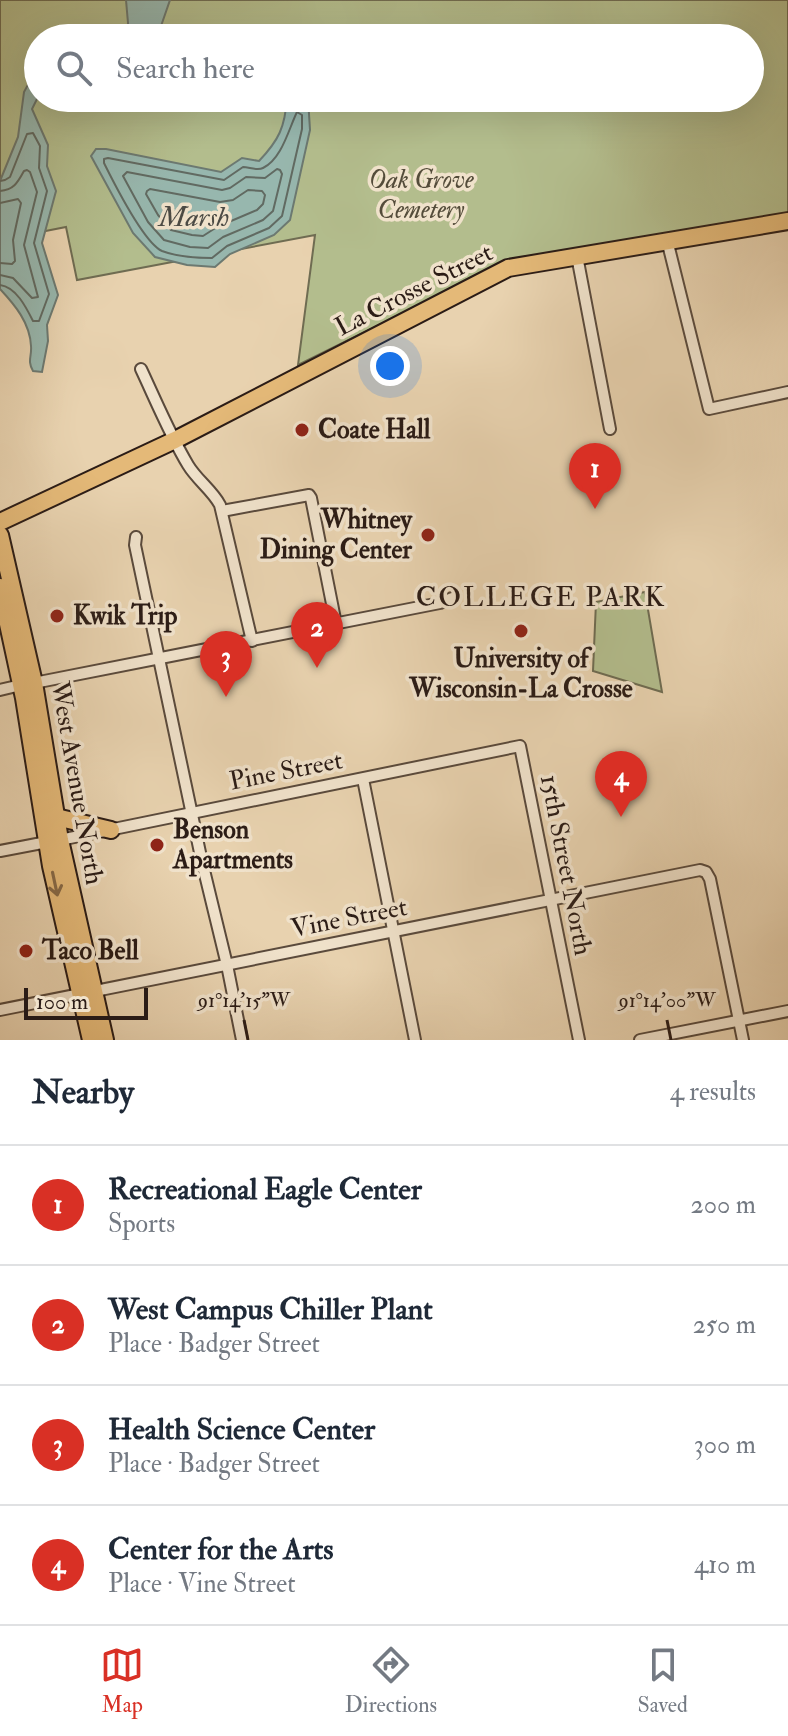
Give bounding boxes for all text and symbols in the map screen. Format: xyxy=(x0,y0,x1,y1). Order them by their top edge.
search box xyxy=(24,24,764,112)
icon: search xyxy=(52,46,96,90)
text: Search here xyxy=(116,50,255,87)
park label: Oak Grove Cemetery xyxy=(368,164,474,226)
water label: Marsh xyxy=(157,200,229,235)
street label: La Crosse Street xyxy=(330,237,498,343)
your location xyxy=(370,346,410,386)
place label: Coate Hall xyxy=(318,414,431,446)
marker: Coate Hall xyxy=(293,421,311,439)
pin: 1 xyxy=(569,443,621,509)
place label: Whitney Dining Center xyxy=(260,504,414,567)
marker: Whitney Dining Center xyxy=(419,526,437,544)
district label: COLLEGE PARK xyxy=(416,580,666,615)
place label: Kwik Trip xyxy=(73,600,177,633)
pin: 2 xyxy=(291,602,343,668)
marker: Kwik Trip xyxy=(48,607,66,625)
marker: University of Wisconsin-La Crosse xyxy=(512,622,530,640)
pin: 3 xyxy=(200,631,252,697)
place label: University of Wisconsin-La Crosse xyxy=(408,643,633,705)
street label: West Avenue North xyxy=(43,678,111,887)
street label: Pine Street xyxy=(227,744,345,798)
pin: 4 xyxy=(595,751,647,817)
street label: 15th Street North xyxy=(533,772,599,958)
place label: Benson Apartments xyxy=(172,814,293,877)
marker: Benson Apartments xyxy=(148,836,166,854)
one-way arrow xyxy=(48,871,63,896)
street label: Vine Street xyxy=(288,891,410,945)
place label: Taco Bell xyxy=(41,935,139,967)
marker: Taco Bell xyxy=(17,942,35,960)
scale bar xyxy=(24,984,148,1020)
text: 100 m xyxy=(36,988,88,1016)
text: 91°14'15"W xyxy=(196,988,291,1013)
text: 91°14'00"W xyxy=(616,988,716,1013)
text: Nearby xyxy=(32,1071,134,1114)
text: 4 results xyxy=(670,1076,756,1108)
text: Recreational Eagle Center xyxy=(108,1171,422,1208)
text: 1 xyxy=(53,1189,63,1221)
text: 200 m xyxy=(691,1189,756,1221)
text: Sports xyxy=(108,1208,175,1240)
text: West Campus Chiller Plant xyxy=(108,1291,433,1328)
text: 2 xyxy=(51,1309,65,1341)
text: 250 m xyxy=(693,1309,756,1341)
text: Place · Badger Street xyxy=(108,1328,320,1360)
text: Health Science Center xyxy=(108,1411,375,1448)
text: 3 xyxy=(53,1429,63,1461)
text: 300 m xyxy=(694,1429,756,1461)
text: Place · Badger Street xyxy=(108,1448,320,1480)
text: Center for the Arts xyxy=(108,1531,334,1568)
text: 4 xyxy=(51,1549,65,1581)
text: 410 m xyxy=(694,1549,756,1581)
text: Place · Vine Street xyxy=(108,1568,296,1600)
tab: Map xyxy=(100,1643,144,1719)
tab: Directions xyxy=(345,1643,437,1719)
tab: Saved xyxy=(638,1643,688,1719)

